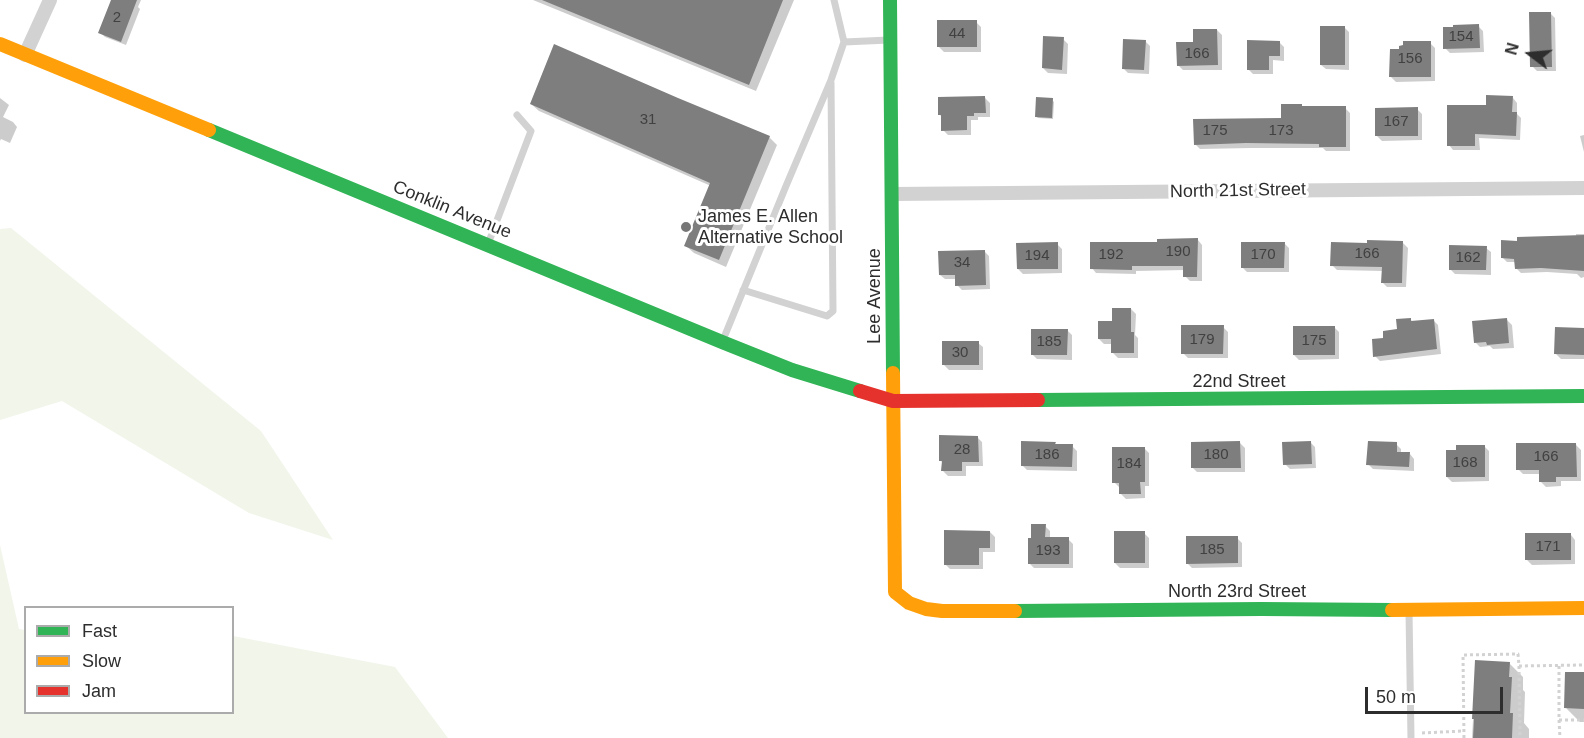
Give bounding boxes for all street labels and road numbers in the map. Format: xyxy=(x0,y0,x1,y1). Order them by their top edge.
street label: Conklin Avenue xyxy=(390,176,514,244)
street label: North 21st Street xyxy=(1170,179,1306,203)
street label: Lee Avenue xyxy=(864,248,886,344)
street label: 22nd Street xyxy=(1192,371,1286,393)
street label: North 23rd Street xyxy=(1168,581,1306,603)

